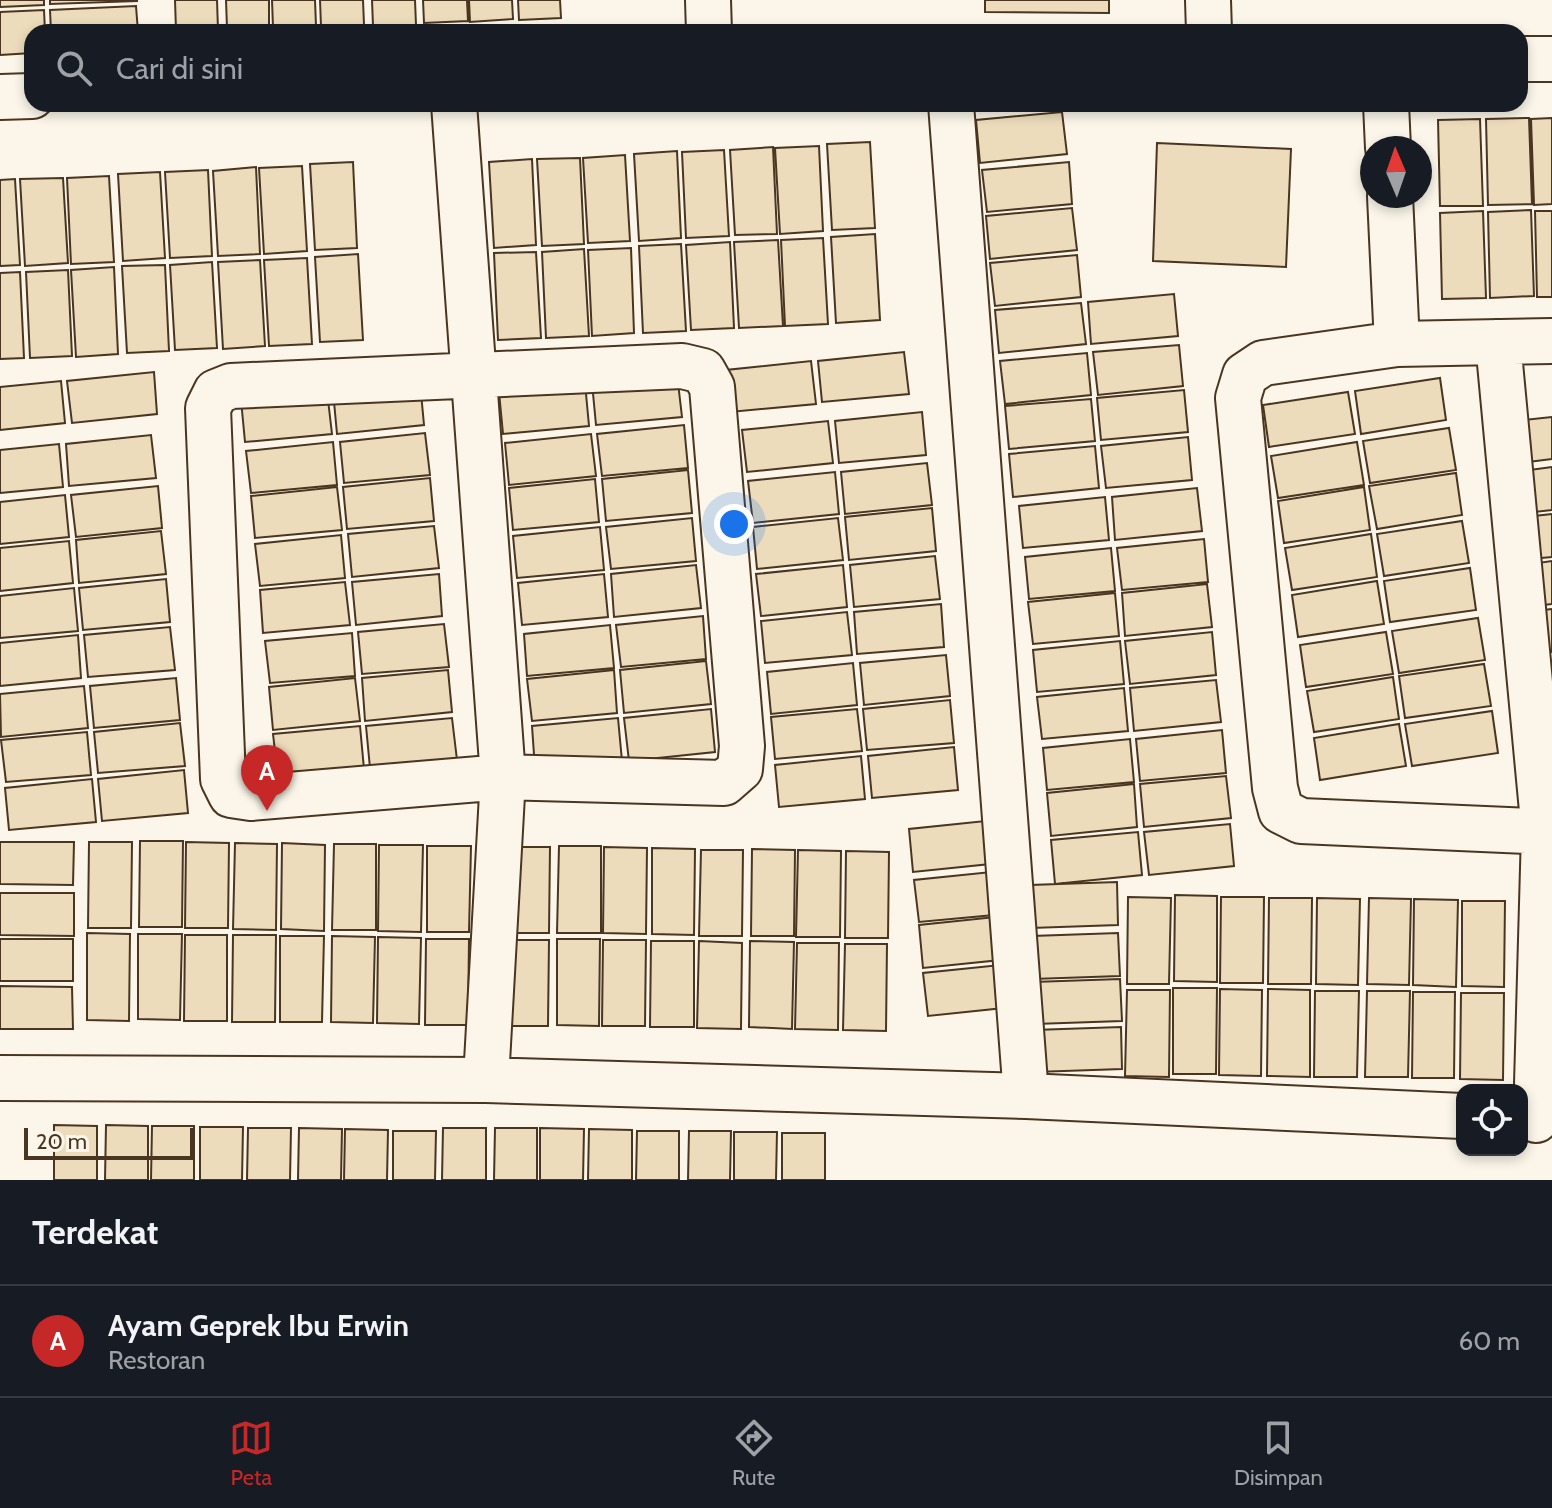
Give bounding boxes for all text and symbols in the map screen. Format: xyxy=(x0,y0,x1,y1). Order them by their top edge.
search box xyxy=(24,24,1528,112)
icon: search xyxy=(52,46,96,90)
text: Cari di sini xyxy=(116,50,243,87)
north arrow xyxy=(1360,136,1432,208)
your location xyxy=(714,504,754,544)
pin: A xyxy=(241,745,293,811)
map controls xyxy=(1456,1084,1528,1156)
button: locate xyxy=(1456,1084,1528,1156)
scale bar xyxy=(24,1124,194,1160)
text: 20 m xyxy=(36,1128,87,1155)
text: Terdekat xyxy=(32,1211,158,1253)
text: Ayam Geprek Ibu Erwin xyxy=(108,1307,409,1344)
text: A xyxy=(50,1325,66,1357)
text: 60 m xyxy=(1458,1325,1520,1357)
text: Restoran xyxy=(108,1344,205,1376)
tab: Peta xyxy=(229,1416,273,1491)
tab: Rute xyxy=(732,1416,776,1491)
tab: Disimpan xyxy=(1234,1416,1323,1491)

